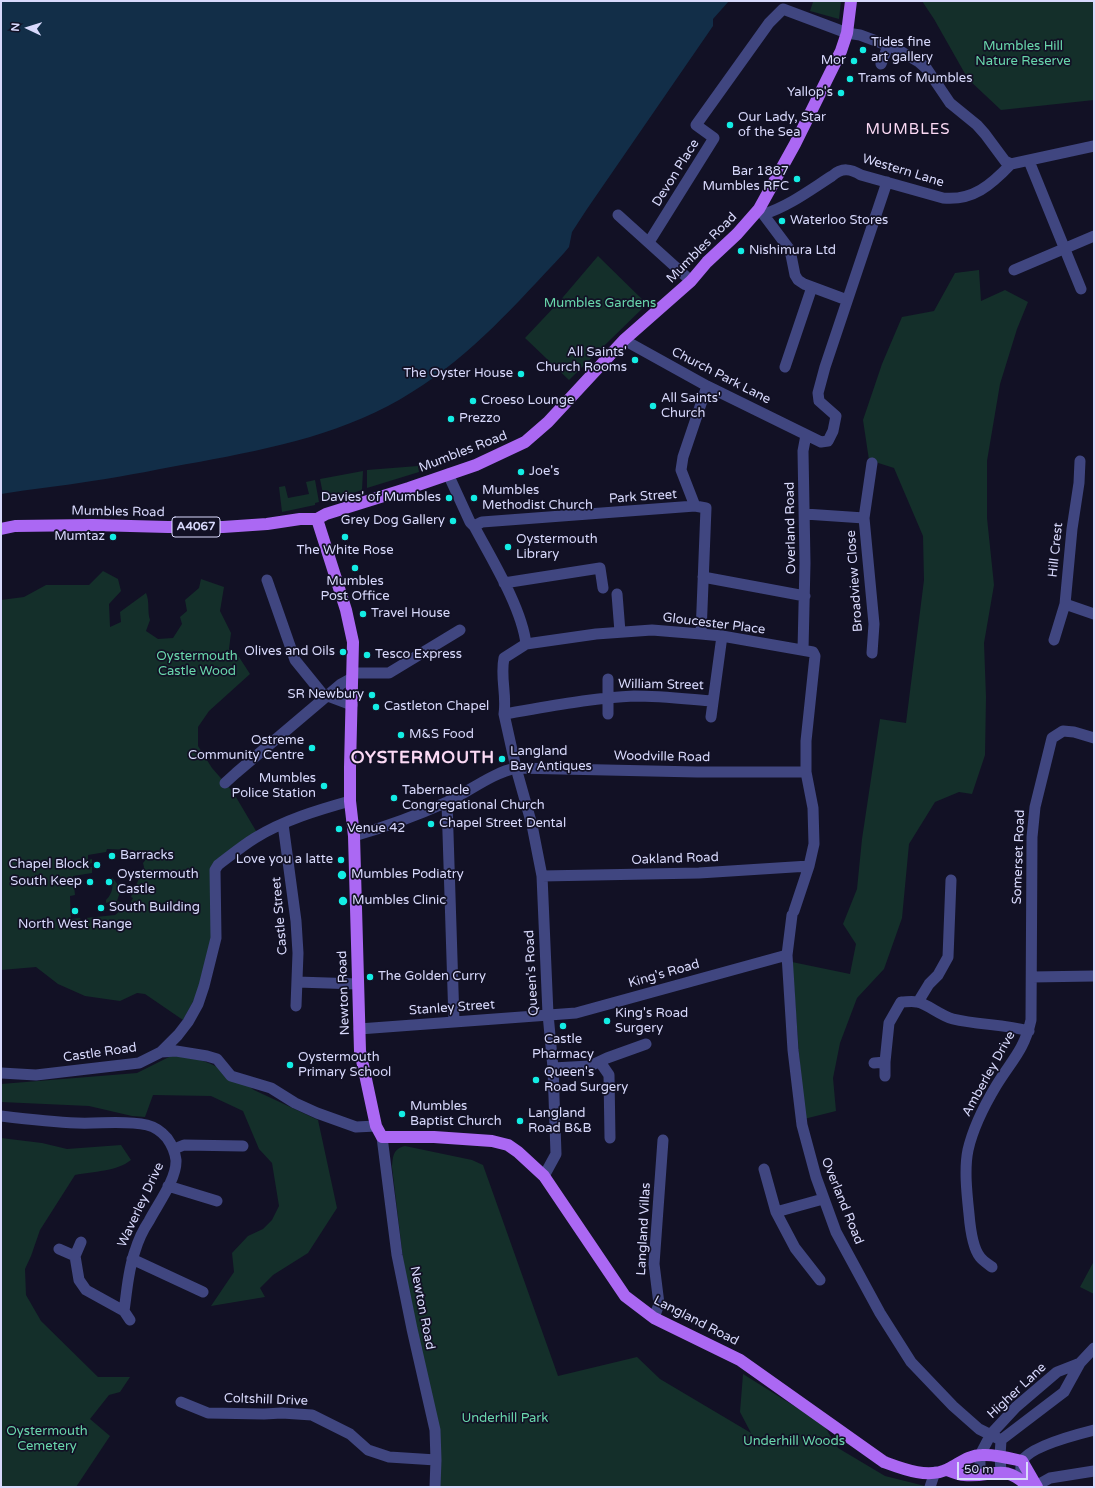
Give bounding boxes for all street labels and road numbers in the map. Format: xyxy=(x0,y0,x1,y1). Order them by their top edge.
street label: Devon Place xyxy=(649,137,703,209)
street label: Western Lane xyxy=(860,151,946,191)
street label: Mumbles Road xyxy=(663,209,741,287)
street label: Church Park Lane xyxy=(669,344,773,408)
street label: Mumbles Road xyxy=(417,428,509,476)
street label: Overland Road xyxy=(782,482,800,574)
street label: Park Street xyxy=(608,487,678,507)
street label: Mumbles Road xyxy=(71,503,165,521)
road number: A4067 xyxy=(172,517,220,537)
street label: Hill Crest xyxy=(1045,522,1067,578)
street label: Broadview Close xyxy=(844,530,866,632)
street label: Gloucester Place xyxy=(662,610,766,638)
street label: William Street xyxy=(618,676,704,694)
street label: Woodville Road xyxy=(614,748,710,766)
street label: Somerset Road xyxy=(1010,809,1028,905)
street label: Oakland Road xyxy=(631,850,719,868)
street label: Castle Street xyxy=(269,876,291,956)
street label: Queen's Road xyxy=(522,930,542,1016)
street label: Newton Road xyxy=(335,950,353,1036)
street label: King's Road xyxy=(627,956,701,992)
street label: Stanley Street xyxy=(409,997,495,1019)
street label: Amberley Drive xyxy=(959,1029,1019,1119)
street label: Castle Road xyxy=(62,1040,138,1066)
street label: Overland Road xyxy=(817,1155,867,1247)
street label: Waverley Drive xyxy=(115,1160,167,1250)
street label: Langland Villas xyxy=(634,1182,654,1276)
street label: Newton Road xyxy=(406,1265,438,1351)
street label: Langland Road xyxy=(651,1293,741,1349)
street label: Higher Lane xyxy=(984,1360,1050,1422)
street label: Coltshill Drive xyxy=(224,1391,308,1409)

